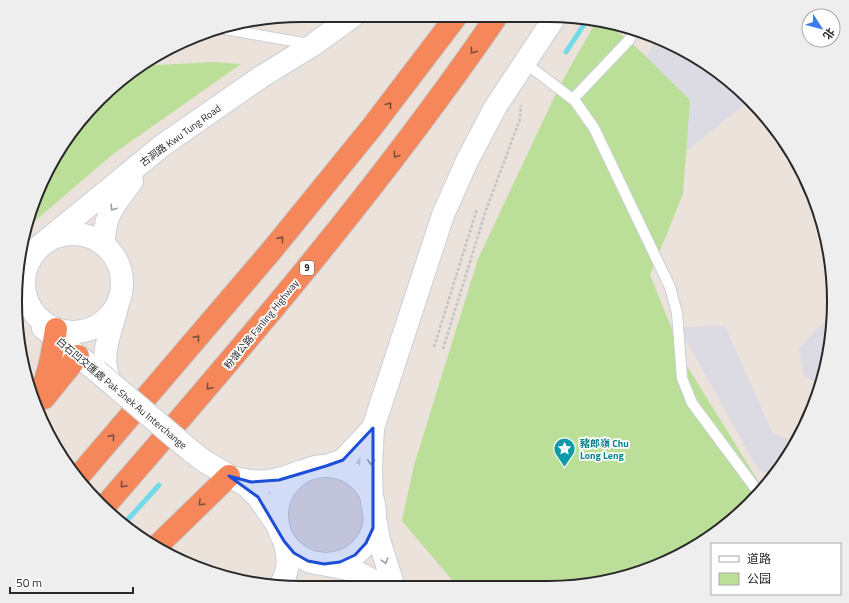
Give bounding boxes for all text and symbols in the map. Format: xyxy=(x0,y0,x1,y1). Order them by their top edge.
north arrow xyxy=(801,8,841,48)
text: 北 xyxy=(819,25,839,43)
one-way arrow xyxy=(471,46,478,53)
street label: 古洞路 Kwu Tung Road xyxy=(137,101,224,170)
one-way arrow xyxy=(384,103,391,110)
one-way arrow xyxy=(393,151,401,158)
one-way arrow xyxy=(110,204,118,211)
one-way arrow xyxy=(276,237,283,244)
road number: 9 xyxy=(300,261,314,275)
street label: 粉嶺公路 Fanling Highway xyxy=(220,276,302,372)
street label: 白石凹交匯處 Pak Shek Au Interchange xyxy=(53,334,190,453)
one-way arrow xyxy=(192,336,199,343)
one-way arrow xyxy=(206,382,213,390)
one-way arrow xyxy=(108,434,115,442)
place icon: 豬郎嶺 Chu Long Leng xyxy=(551,436,577,469)
place label: 豬郎嶺 Chu Long Leng xyxy=(579,436,629,463)
one-way arrow xyxy=(367,459,376,465)
one-way arrow xyxy=(121,480,128,488)
one-way arrow xyxy=(198,498,206,506)
legend xyxy=(711,543,841,595)
text: 道路 xyxy=(747,549,771,568)
one-way arrow xyxy=(380,557,389,564)
scale bar xyxy=(10,569,133,595)
text: 公园 xyxy=(747,569,771,588)
text: 50 m xyxy=(16,573,42,592)

